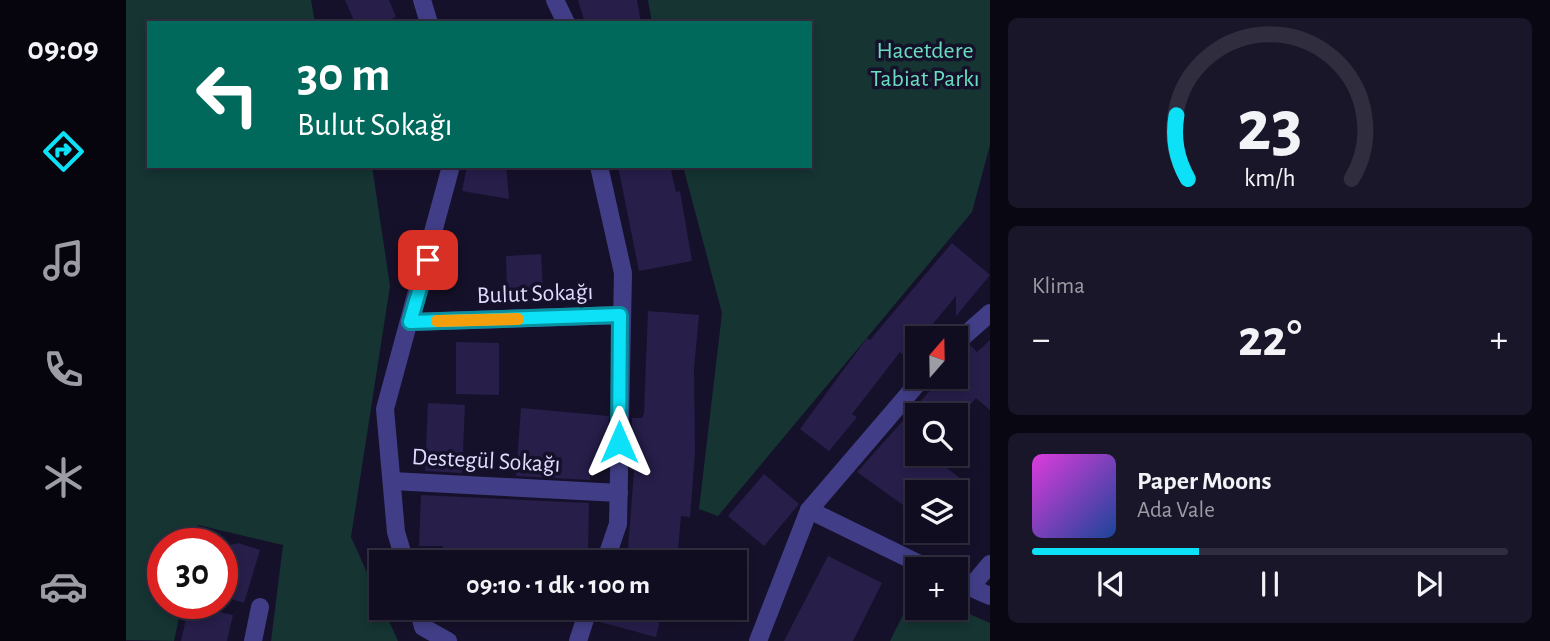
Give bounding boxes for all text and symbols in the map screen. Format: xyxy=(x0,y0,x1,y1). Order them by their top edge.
text: 09:09 xyxy=(27,33,99,65)
park label: Hacetdere Tabiat Parkı xyxy=(870,39,980,91)
icon: left xyxy=(182,49,273,140)
text: 30 m xyxy=(297,51,391,100)
text: 23 xyxy=(1237,91,1303,164)
text: Bulut Sokağı xyxy=(297,109,452,141)
icon: directions xyxy=(39,127,88,176)
text: km/h xyxy=(1244,166,1296,191)
pin xyxy=(398,230,458,290)
icon: music xyxy=(39,236,88,285)
icon: arrive xyxy=(409,241,447,279)
text: Klima xyxy=(1032,275,1085,298)
street label: Bulut Sokağı xyxy=(476,280,594,308)
text: 22° xyxy=(1238,313,1302,365)
text: − xyxy=(1032,321,1050,359)
text: + xyxy=(1490,321,1508,359)
north arrow xyxy=(905,326,968,388)
map controls xyxy=(905,326,968,620)
icon: phone xyxy=(39,345,88,394)
button: search xyxy=(905,403,968,466)
position arrow xyxy=(582,405,656,479)
street label: Destegül Sokağı xyxy=(411,445,561,477)
icon: climate xyxy=(39,453,88,502)
text: Paper Moons xyxy=(1137,468,1272,494)
button: layers xyxy=(905,480,968,543)
text: Ada Vale xyxy=(1137,499,1215,522)
speed limit sign: 30 xyxy=(147,528,238,619)
button: + xyxy=(905,557,968,620)
icon: car xyxy=(39,562,88,611)
icon: previous xyxy=(1092,565,1130,603)
icon: pause xyxy=(1251,565,1289,603)
icon: next xyxy=(1410,565,1448,603)
text: 09:10 · 1 dk · 100 m xyxy=(466,572,650,598)

